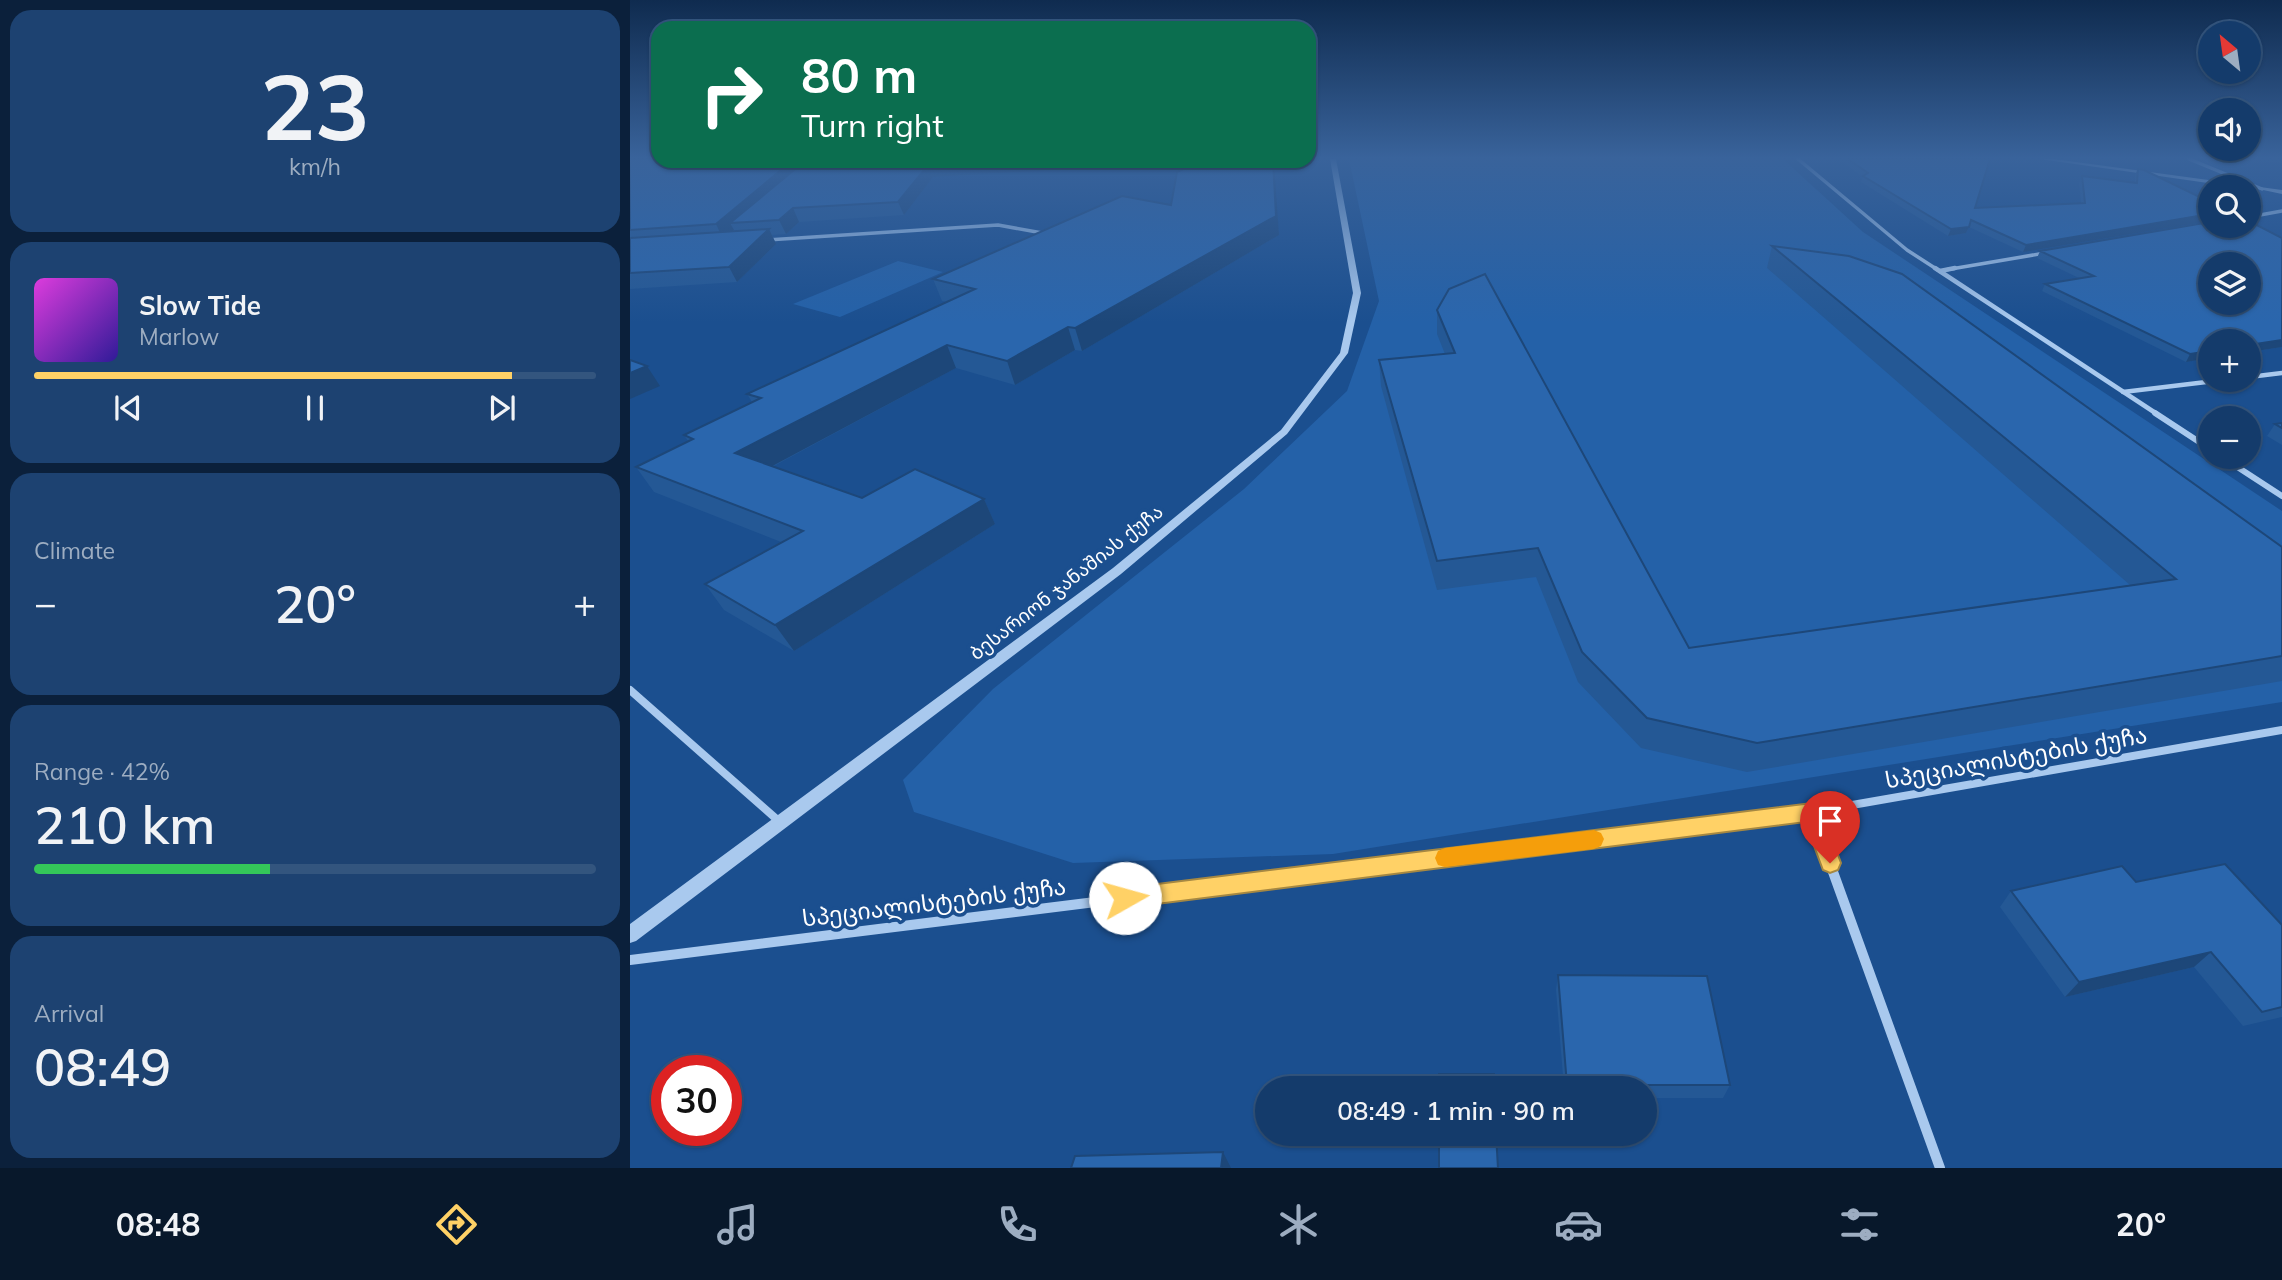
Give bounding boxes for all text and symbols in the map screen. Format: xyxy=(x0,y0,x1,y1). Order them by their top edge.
north arrow xyxy=(2198,21,2261,84)
map controls xyxy=(2198,21,2261,469)
text: 80 m xyxy=(801,44,917,105)
text: 23 xyxy=(260,49,370,163)
icon: right xyxy=(686,49,777,140)
button: sound xyxy=(2198,98,2261,161)
text: Turn right xyxy=(801,105,944,145)
text: km/h xyxy=(289,152,341,181)
button: search xyxy=(2198,175,2261,238)
button: layers xyxy=(2198,252,2261,315)
text: Slow Tide xyxy=(139,289,261,322)
text: Marlow xyxy=(139,322,219,351)
button: + xyxy=(2198,329,2261,392)
icon: previous xyxy=(109,389,147,427)
icon: pause xyxy=(296,389,334,427)
icon: next xyxy=(483,389,521,427)
button: − xyxy=(2198,406,2261,469)
street label: ბესარიონ ჯანაშიას ქუჩა xyxy=(964,499,1168,665)
text: Climate xyxy=(34,536,115,565)
text: 20° xyxy=(274,571,356,636)
text: − xyxy=(34,579,57,627)
text: + xyxy=(573,579,596,627)
street label: სპეციალისტების ქუჩა xyxy=(1883,720,2149,794)
text: Range · 42% xyxy=(34,757,170,786)
pin xyxy=(1800,791,1860,863)
text: 210 km xyxy=(34,792,215,857)
icon: arrive xyxy=(1811,802,1849,840)
position arrow xyxy=(1088,861,1162,935)
street label: სპეციალისტების ქუჩა xyxy=(801,871,1067,933)
text: Arrival xyxy=(34,999,104,1028)
text: 08:49 xyxy=(34,1034,171,1099)
speed limit sign: 30 xyxy=(651,1055,742,1146)
text: 08:49 · 1 min · 90 m xyxy=(1337,1094,1575,1127)
icon: directions xyxy=(432,1200,481,1249)
icon: music xyxy=(713,1200,762,1249)
icon: phone xyxy=(993,1200,1042,1249)
icon: climate xyxy=(1274,1200,1323,1249)
icon: car xyxy=(1554,1200,1603,1249)
icon: filters xyxy=(1835,1200,1884,1249)
text: 08:48 xyxy=(116,1204,201,1244)
text: 20° xyxy=(2116,1204,2166,1244)

